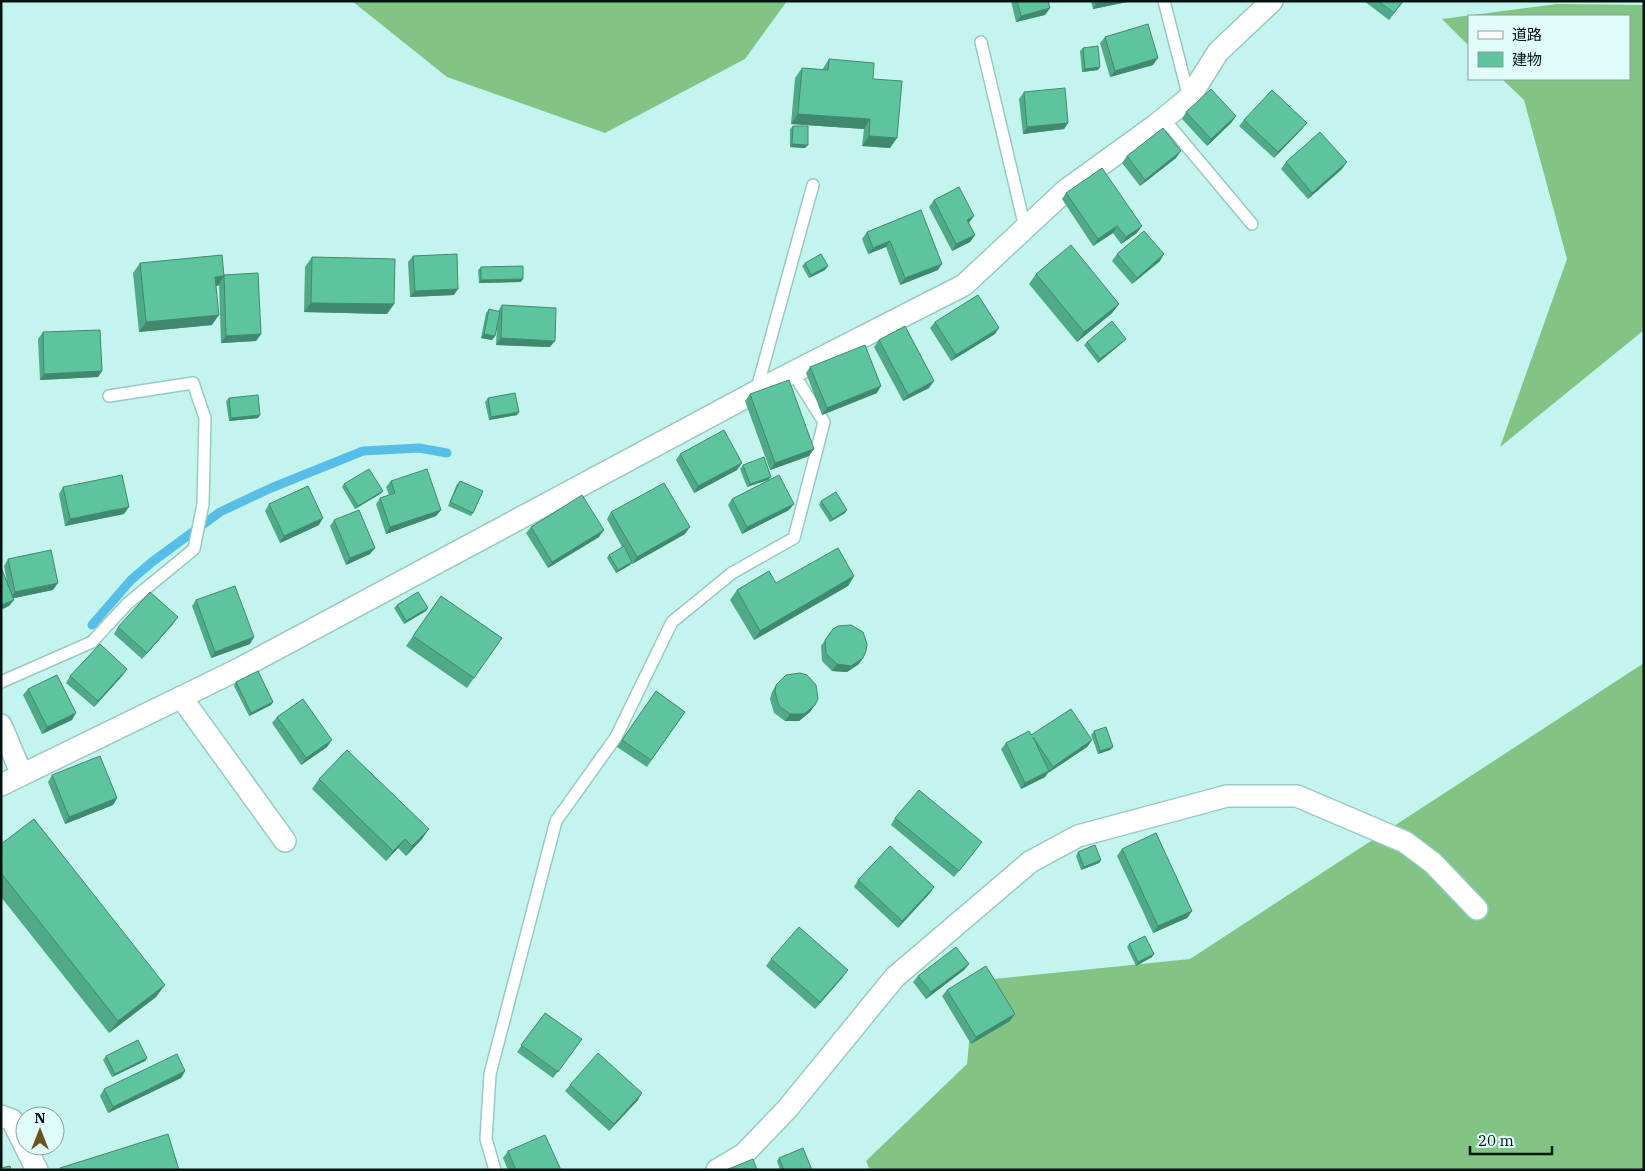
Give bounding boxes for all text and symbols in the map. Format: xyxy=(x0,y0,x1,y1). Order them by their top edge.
legend xyxy=(1468,15,1630,80)
text: 道路 xyxy=(1512,25,1542,44)
text: 建物 xyxy=(1512,50,1542,69)
north arrow xyxy=(15,1106,65,1156)
text: N xyxy=(34,1109,46,1127)
scale bar xyxy=(1470,1124,1552,1156)
text: 20 m xyxy=(1478,1131,1514,1150)

